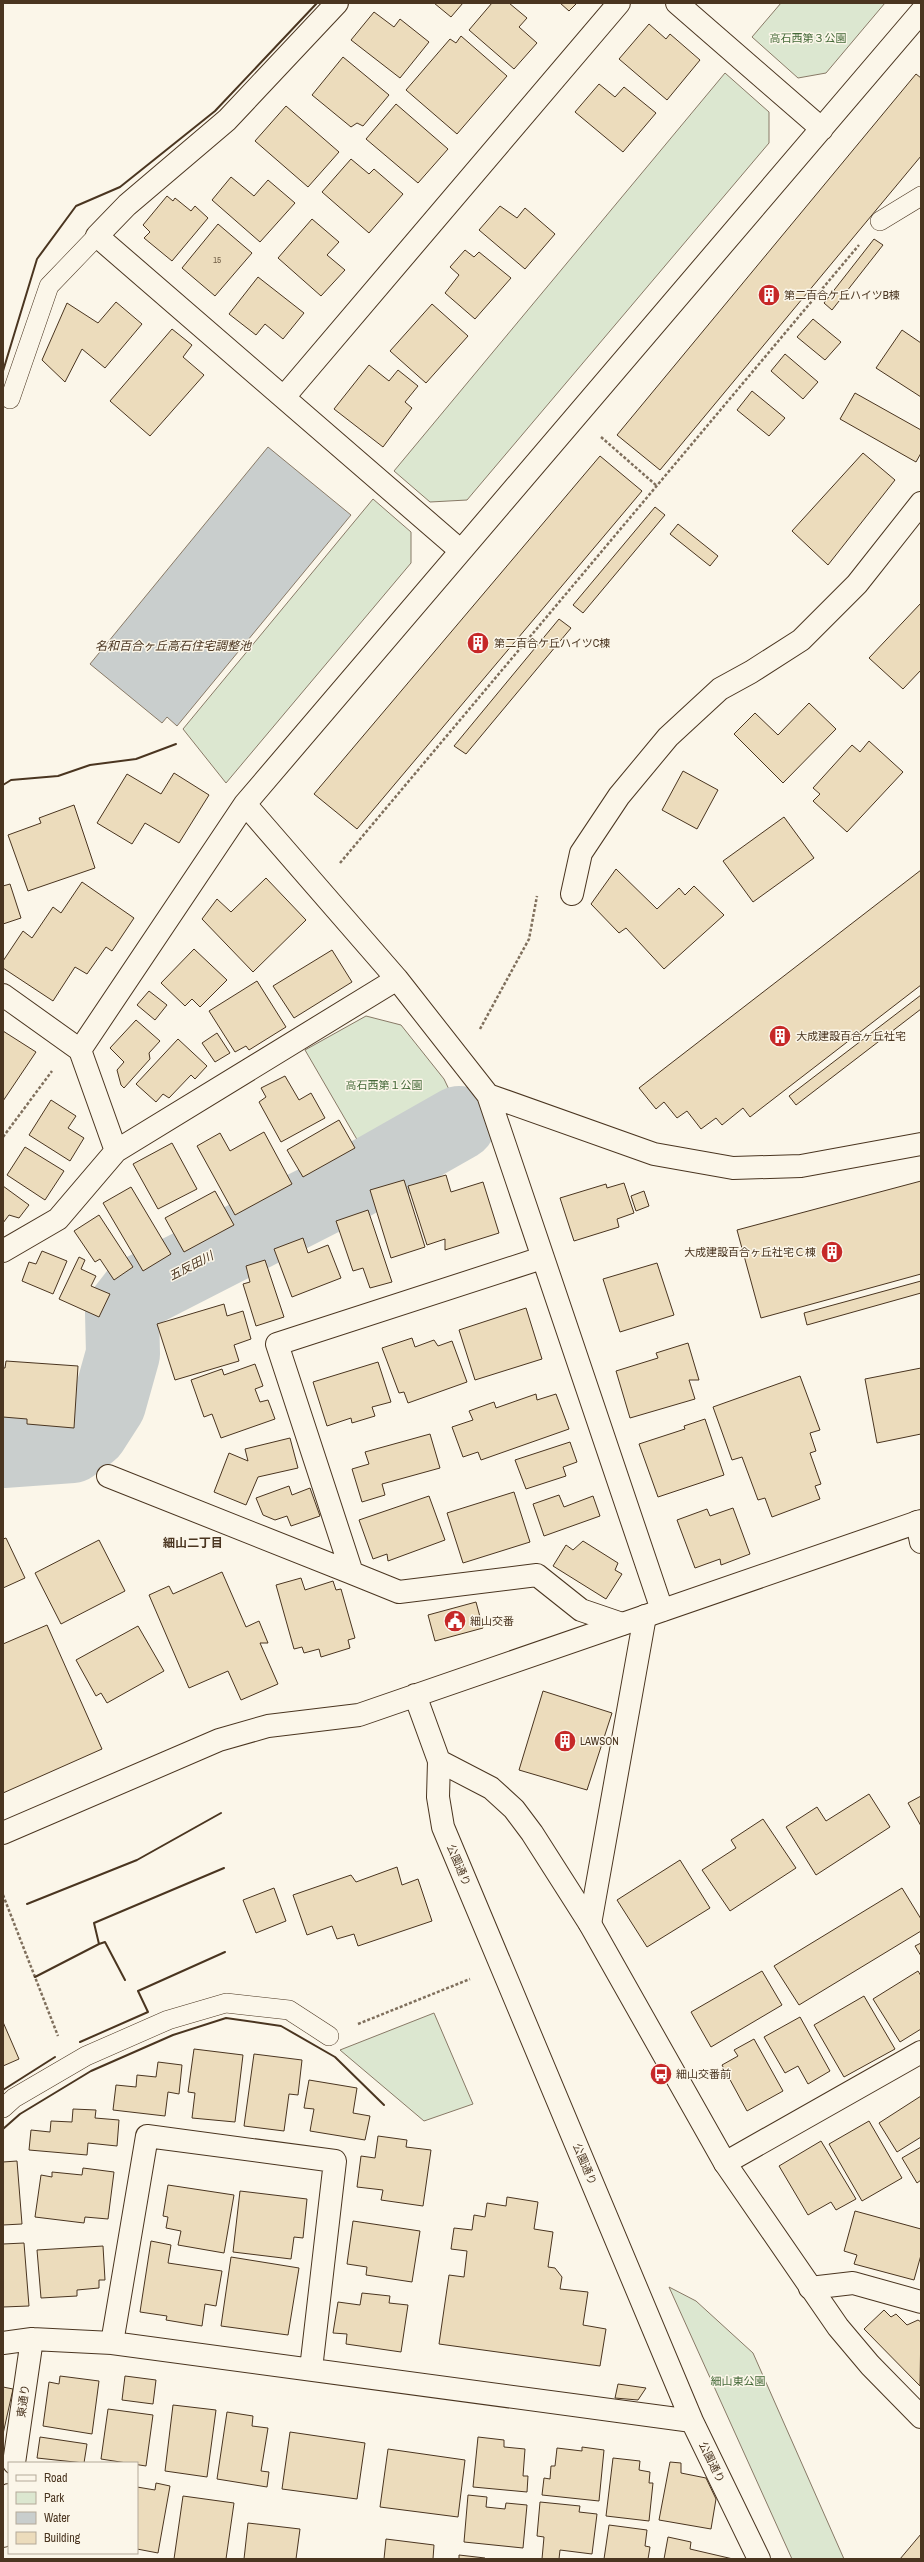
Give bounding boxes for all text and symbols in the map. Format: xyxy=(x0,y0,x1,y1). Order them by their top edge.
park label: 高石西第３公園 xyxy=(770,31,847,45)
house number: 15 xyxy=(213,254,221,266)
building icon: 第二百合ケ丘ハイツB棟 xyxy=(756,282,782,308)
place label: 第二百合ケ丘ハイツB棟 xyxy=(784,288,900,302)
building icon: 第二百合ケ丘ハイツC棟 xyxy=(465,630,491,656)
place label: 第二百合ケ丘ハイツC棟 xyxy=(494,636,610,650)
water label: 名和百合ヶ丘高石住宅調整池 xyxy=(95,638,252,654)
building icon: 大成建設百合ヶ丘社宅 xyxy=(767,1023,793,1049)
place label: 大成建設百合ヶ丘社宅 xyxy=(796,1029,906,1043)
park label: 高石西第１公園 xyxy=(346,1078,423,1092)
building icon: 大成建設百合ヶ丘社宅Ｃ棟 xyxy=(819,1239,845,1265)
place label: 大成建設百合ヶ丘社宅Ｃ棟 xyxy=(684,1245,816,1259)
water label: 五反田川 xyxy=(166,1247,218,1284)
district label: 細山二丁目 xyxy=(163,1535,223,1551)
public building icon: 細山交番 xyxy=(442,1608,468,1634)
place label: 細山交番 xyxy=(470,1614,514,1628)
building icon: LAWSON xyxy=(552,1728,578,1754)
place label: LAWSON xyxy=(580,1734,619,1748)
street label: 公園通り xyxy=(444,1842,474,1888)
bus stop icon: 細山交番前 xyxy=(648,2061,674,2087)
place label: 細山交番前 xyxy=(676,2067,731,2081)
street label: 公園通り xyxy=(570,2141,600,2187)
park label: 細山東公園 xyxy=(711,2374,766,2388)
street label: 東通り xyxy=(14,2384,32,2418)
street label: 公園通り xyxy=(696,2439,728,2485)
legend xyxy=(8,2462,138,2554)
text: Road xyxy=(44,2470,68,2486)
text: Park xyxy=(44,2490,64,2506)
text: Water xyxy=(44,2510,71,2526)
text: Building xyxy=(44,2530,81,2546)

